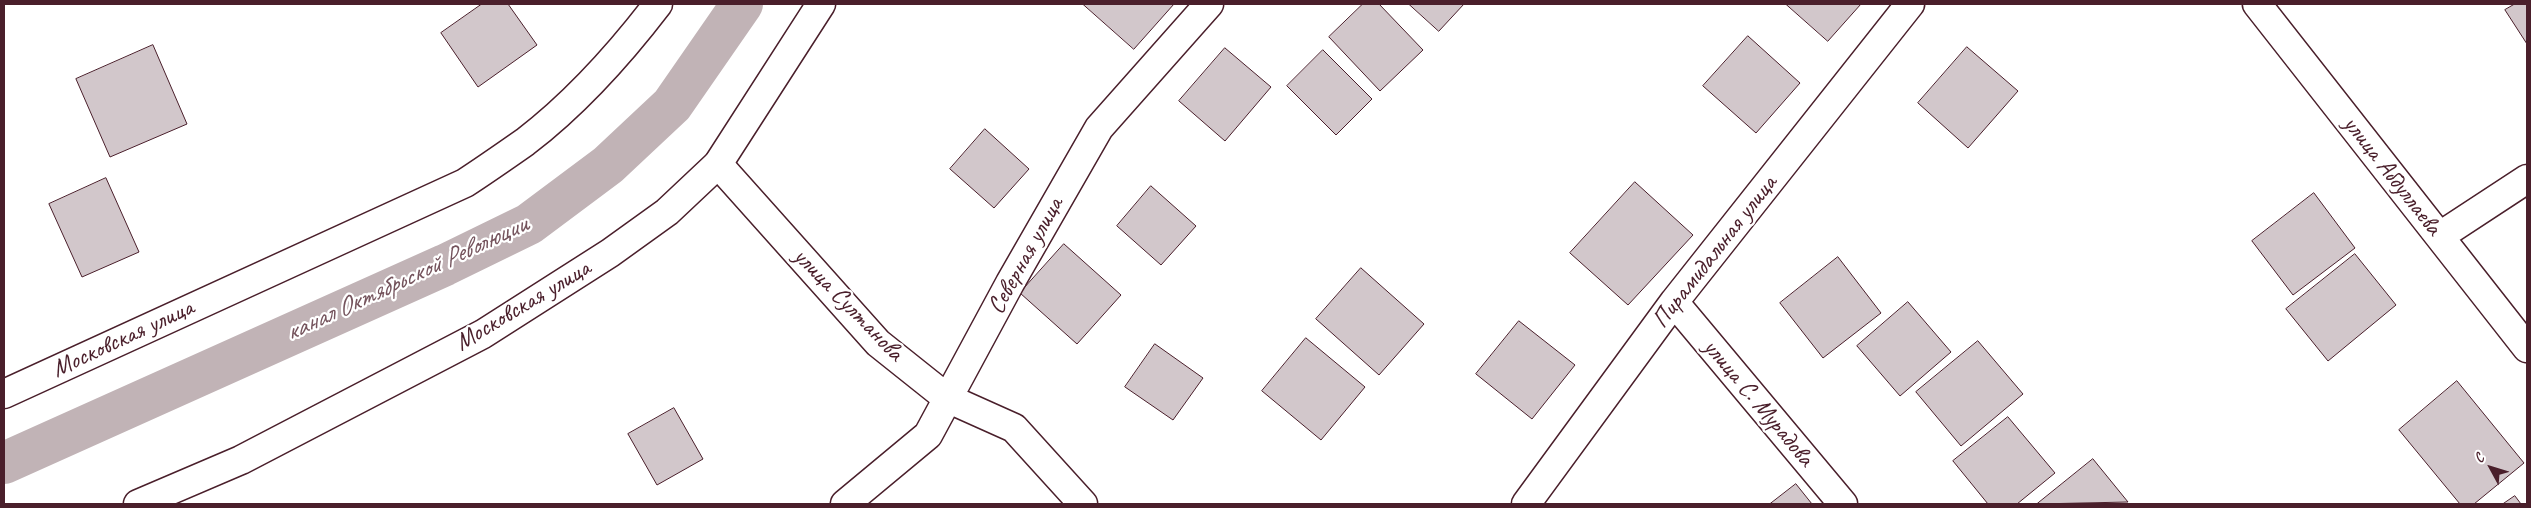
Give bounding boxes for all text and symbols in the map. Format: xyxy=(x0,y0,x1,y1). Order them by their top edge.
street label: улица Абдуллаева xyxy=(2336,110,2448,242)
street label: Пирамидальная улица xyxy=(1646,170,1784,334)
street label: Северная улица xyxy=(982,192,1070,320)
water label: канал Октябрьской Революции xyxy=(281,209,533,349)
street label: улица Султанова xyxy=(786,242,910,368)
street label: Московская улица xyxy=(450,254,596,358)
street label: Московская улица xyxy=(47,293,199,385)
street label: улица С. Мурадова xyxy=(1696,333,1820,473)
north arrow xyxy=(2466,443,2516,493)
text: С xyxy=(2470,450,2488,466)

